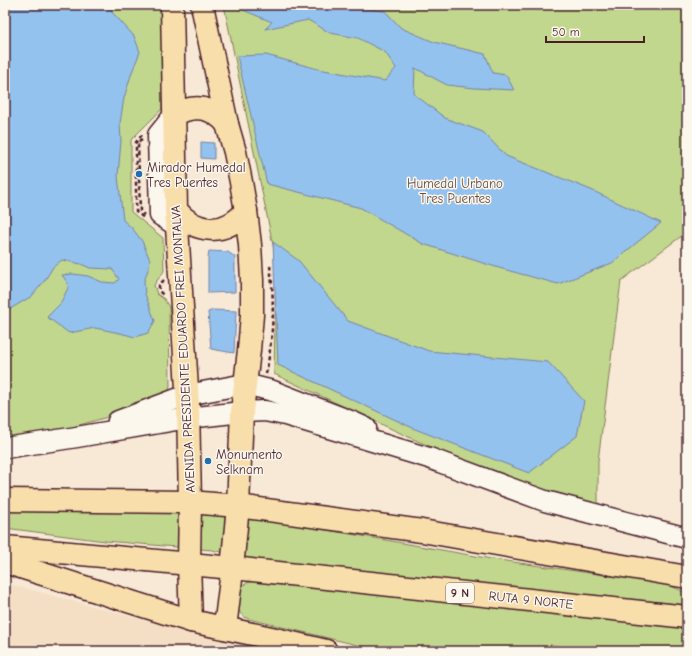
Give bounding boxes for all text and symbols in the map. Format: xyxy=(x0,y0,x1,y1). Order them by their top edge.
scale bar xyxy=(546,18,644,44)
text: 50 m xyxy=(552,25,580,39)
place label: Mirador Humedal Tres Puentes xyxy=(147,160,246,190)
marker: Mirador Humedal Tres Puentes xyxy=(134,169,144,179)
park label: Humedal Urbano Tres Puentes xyxy=(407,176,503,206)
street label: AVENIDA PRESIDENTE EDUARDO FREI MONTALVA xyxy=(168,204,198,493)
place label: Monumento Selknam xyxy=(216,447,282,477)
marker: Monumento Selknam xyxy=(203,456,213,466)
road number: 9 N xyxy=(446,583,474,603)
street label: RUTA 9 NORTE xyxy=(488,588,574,612)

